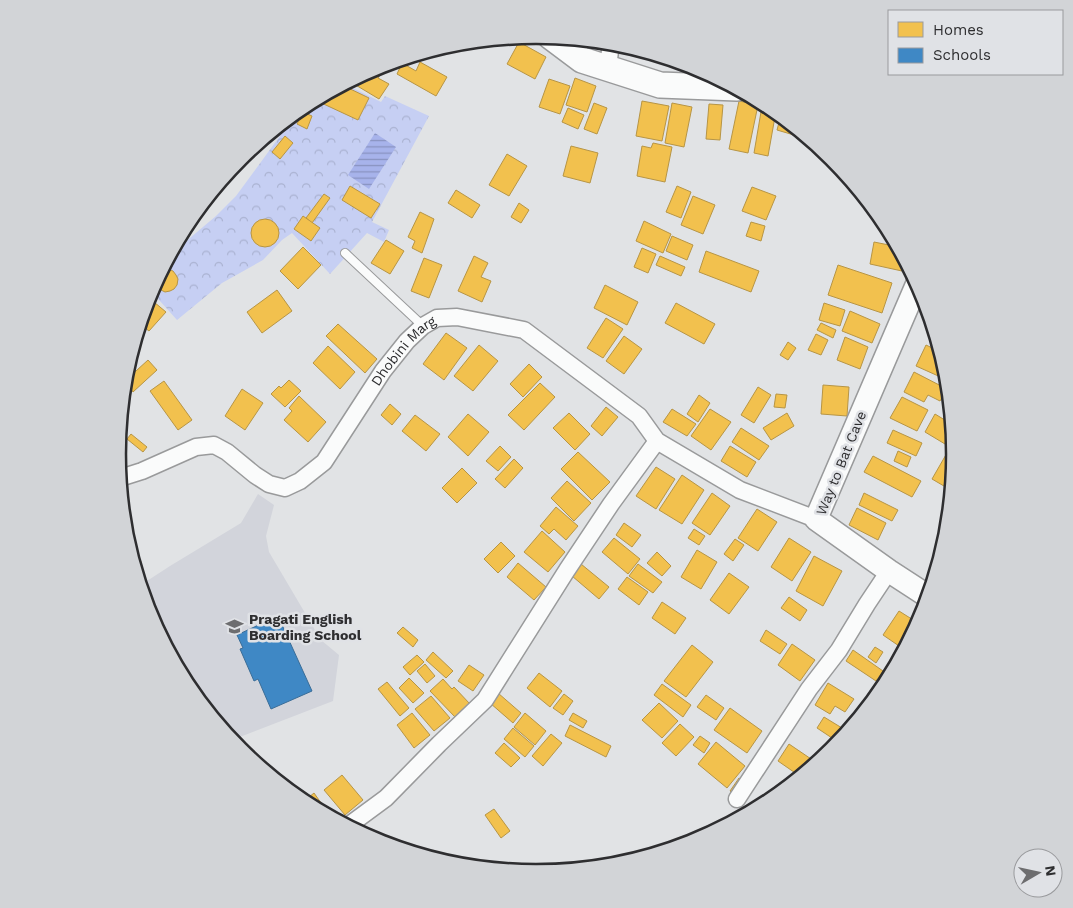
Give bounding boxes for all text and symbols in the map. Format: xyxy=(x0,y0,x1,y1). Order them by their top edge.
legend xyxy=(888,10,1063,75)
text: Homes xyxy=(933,21,984,39)
text: Schools xyxy=(933,46,991,64)
street label: Dhobini Marg xyxy=(368,312,439,389)
street label: Way to Bat Cave xyxy=(813,409,869,517)
place label: Pragati English Boarding School xyxy=(249,611,362,643)
school or university icon: Pragati English Boarding School xyxy=(225,617,245,637)
north arrow xyxy=(1013,848,1063,898)
text: N xyxy=(1042,865,1060,877)

